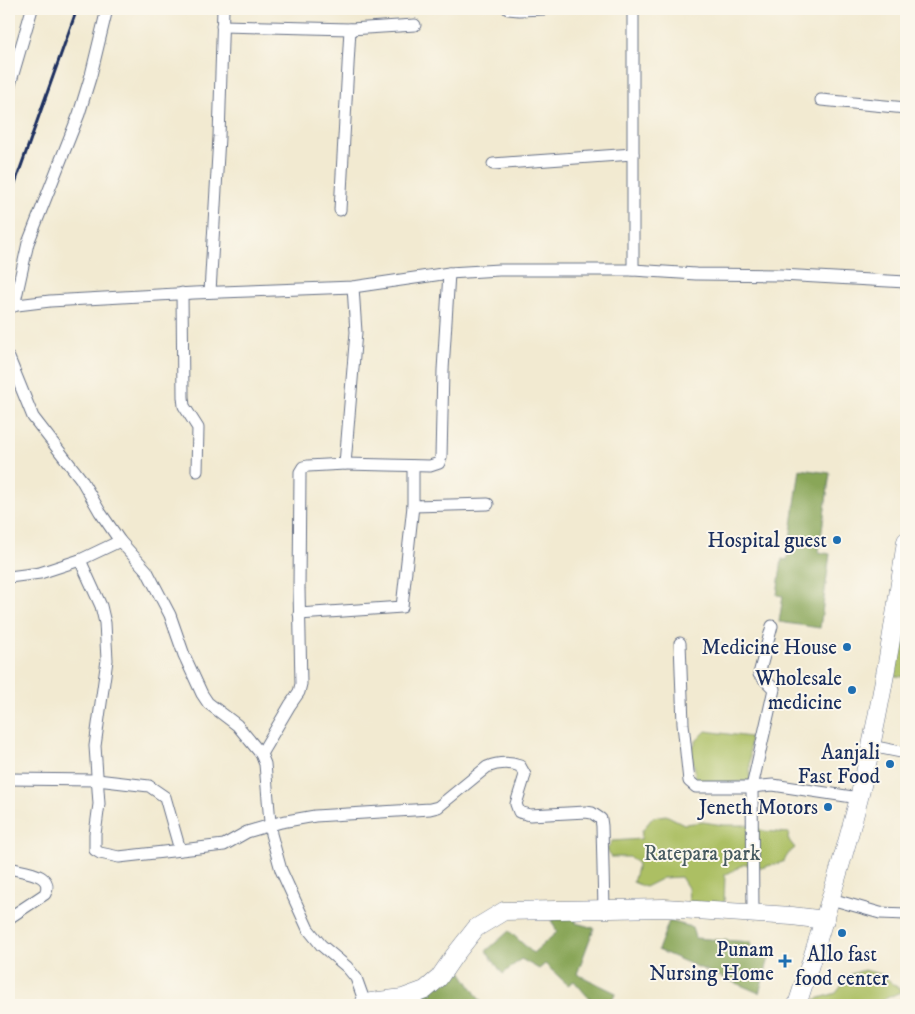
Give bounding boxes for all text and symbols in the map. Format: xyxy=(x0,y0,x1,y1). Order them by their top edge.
place label: Hospital guest xyxy=(707,528,827,554)
marker: Hospital guest xyxy=(831,534,843,546)
place label: Medicine House xyxy=(702,635,837,661)
marker: Medicine House xyxy=(841,641,853,653)
place label: Wholesale medicine xyxy=(754,666,842,716)
marker: Wholesale medicine xyxy=(846,684,858,696)
place label: Aanjali Fast Food xyxy=(798,740,881,790)
marker: Aanjali Fast Food xyxy=(884,758,896,770)
place label: Jeneth Motors xyxy=(697,795,818,821)
marker: Jeneth Motors xyxy=(822,801,834,813)
park label: Ratepara park xyxy=(644,841,761,867)
marker: Allo fast food center xyxy=(836,927,848,939)
place label: Punam Nursing Home xyxy=(649,937,774,987)
place label: Allo fast food center xyxy=(795,942,889,992)
marker: Punam Nursing Home xyxy=(778,954,792,968)

